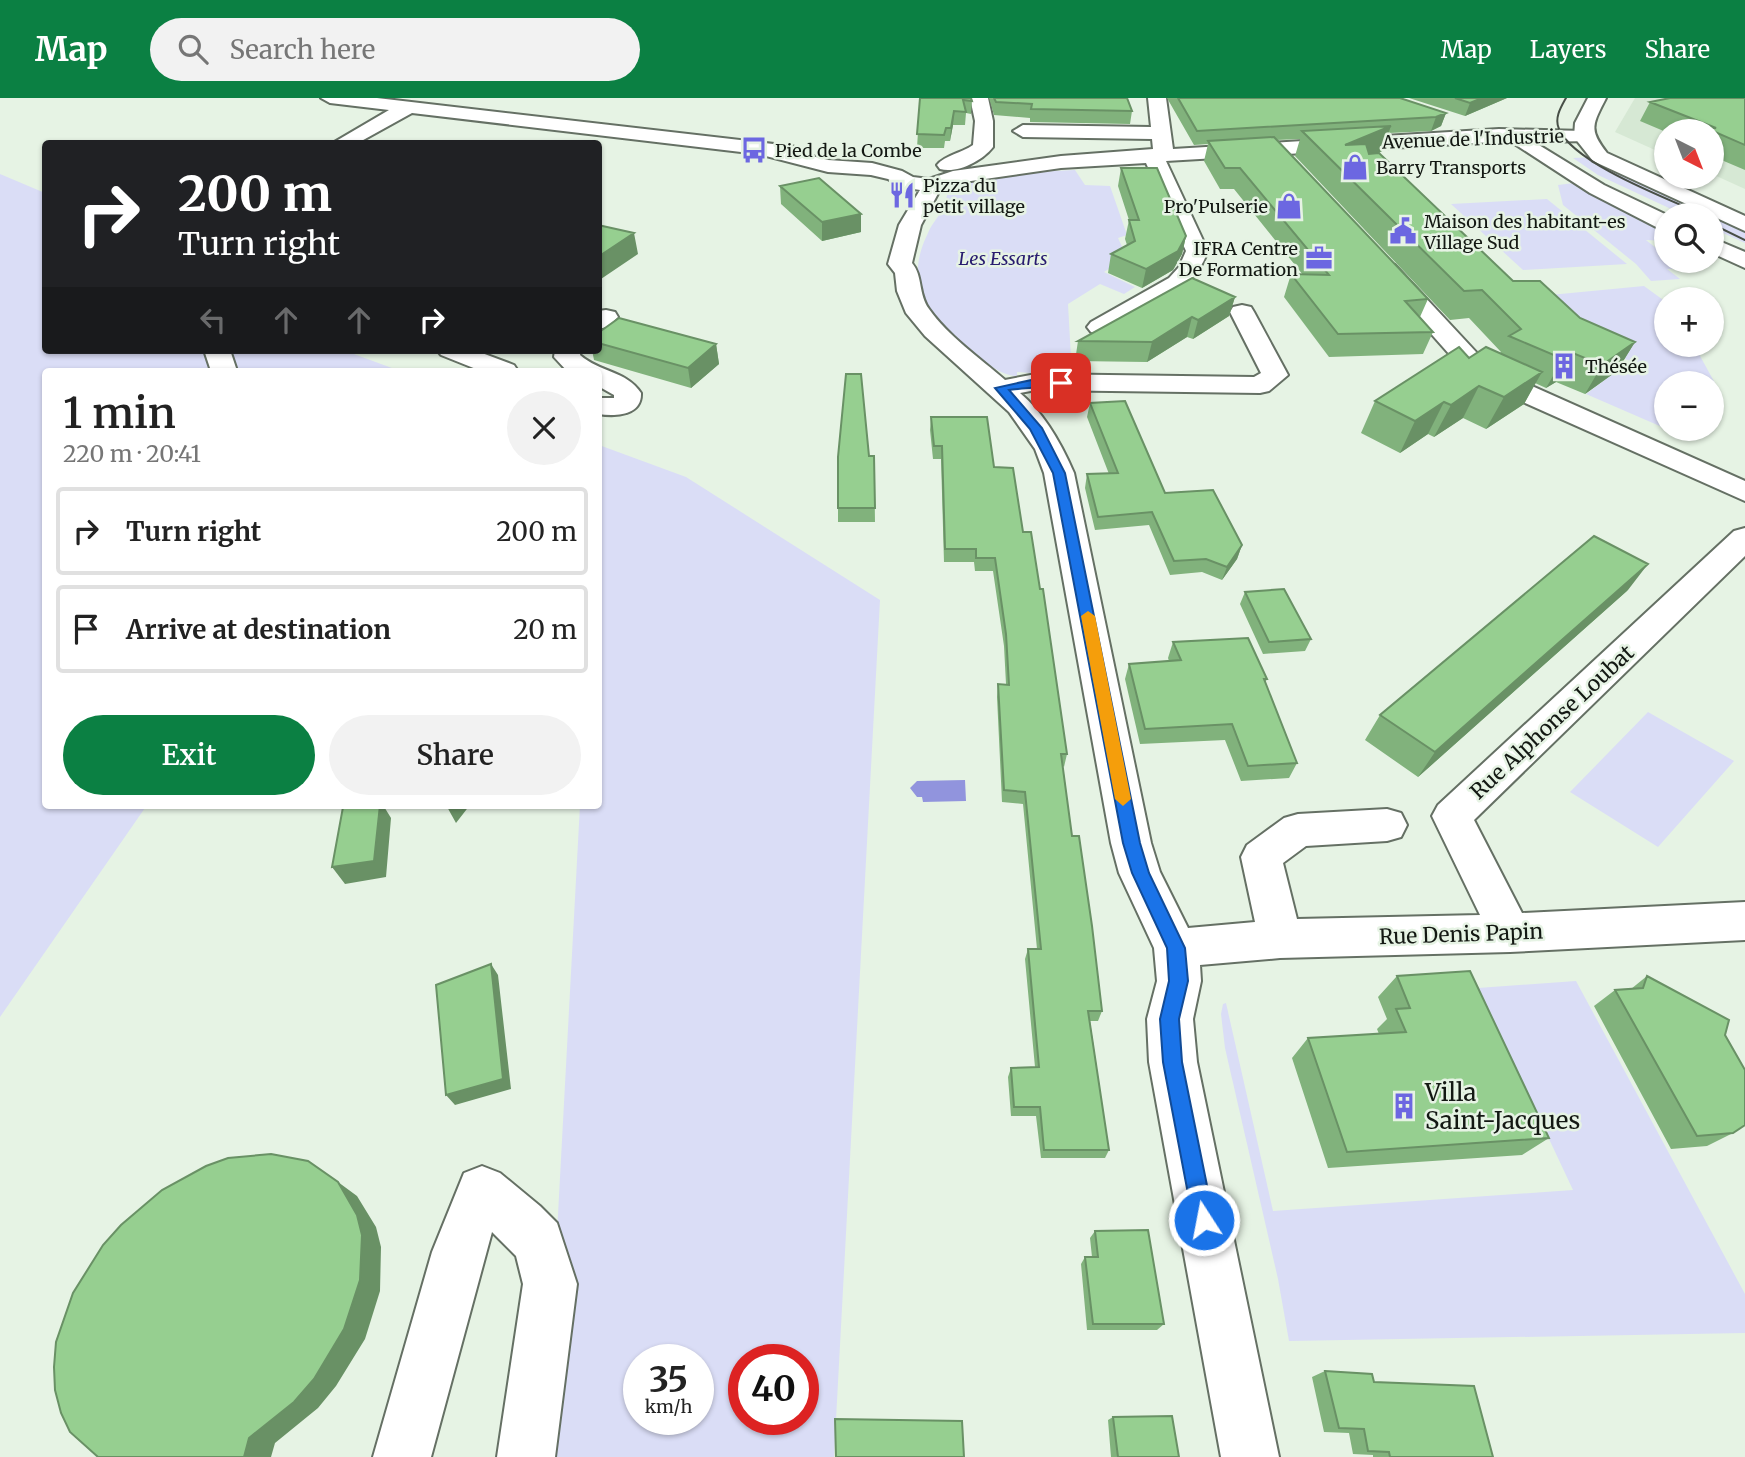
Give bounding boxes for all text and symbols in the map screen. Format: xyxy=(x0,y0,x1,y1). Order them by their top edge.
search box xyxy=(150,18,640,81)
text: Map xyxy=(35,29,108,70)
icon: search xyxy=(174,30,212,68)
text: Search here xyxy=(230,33,375,66)
text: Map xyxy=(1441,34,1492,65)
text: Layers xyxy=(1530,34,1606,65)
text: Share xyxy=(1644,34,1710,65)
north arrow xyxy=(1654,119,1724,189)
map controls xyxy=(1654,119,1724,441)
street label: Avenue de l'Industrie xyxy=(1381,124,1564,154)
bus stop icon: Pied de la Combe xyxy=(739,135,769,165)
place label: Pied de la Combe xyxy=(775,139,922,162)
shop icon: Barry Transports xyxy=(1340,152,1370,182)
place label: Barry Transports xyxy=(1376,156,1526,179)
text: 200 m xyxy=(178,163,332,224)
icon: right xyxy=(63,168,154,259)
place label: Pizza du petit village xyxy=(923,174,1025,218)
restaurant icon: Pizza du petit village xyxy=(887,180,917,210)
shop icon: Pro'Pulserie xyxy=(1274,191,1304,221)
place label: Pro'Pulserie xyxy=(1164,195,1268,218)
button: search xyxy=(1654,203,1724,273)
place label: Maison des habitant-es Village Sud xyxy=(1423,210,1626,254)
public building icon: Maison des habitant-es Village Sud xyxy=(1388,216,1418,246)
text: Turn right xyxy=(178,224,340,264)
place label: IFRA Centre De Formation xyxy=(1179,237,1298,281)
office icon: IFRA Centre De Formation xyxy=(1304,243,1334,273)
park label: Les Essarts xyxy=(959,247,1047,270)
button: + xyxy=(1654,287,1724,357)
icon: left xyxy=(194,301,232,339)
icon: ahead xyxy=(267,301,305,339)
icon: ahead xyxy=(340,301,378,339)
icon: right xyxy=(413,301,451,339)
building icon: Thésée xyxy=(1549,351,1579,381)
pin xyxy=(1031,353,1091,413)
place label: Thésée xyxy=(1585,355,1647,378)
icon: arrive xyxy=(1042,364,1080,402)
button: − xyxy=(1654,371,1724,441)
text: 1 min xyxy=(63,387,176,439)
button: close xyxy=(507,391,581,465)
text: 220 m · 20:41 xyxy=(63,439,201,468)
icon: right xyxy=(67,512,105,550)
text: Turn right xyxy=(126,515,261,548)
text: 200 m xyxy=(496,515,577,548)
icon: arrive xyxy=(67,610,105,648)
text: Arrive at destination xyxy=(126,613,391,646)
text: 20 m xyxy=(513,613,577,646)
street label: Rue Alphonse Loubat xyxy=(1465,639,1639,805)
button: Exit xyxy=(63,715,315,795)
button: Share xyxy=(329,715,581,795)
street label: Rue Denis Papin xyxy=(1378,918,1544,950)
place label: Villa Saint-Jacques xyxy=(1424,1077,1580,1136)
building icon: Villa Saint-Jacques xyxy=(1389,1091,1419,1121)
position arrow xyxy=(1167,1183,1241,1257)
speed limit sign: 40 xyxy=(728,1344,819,1435)
text: 35 xyxy=(649,1358,688,1402)
text: km/h xyxy=(645,1395,692,1418)

